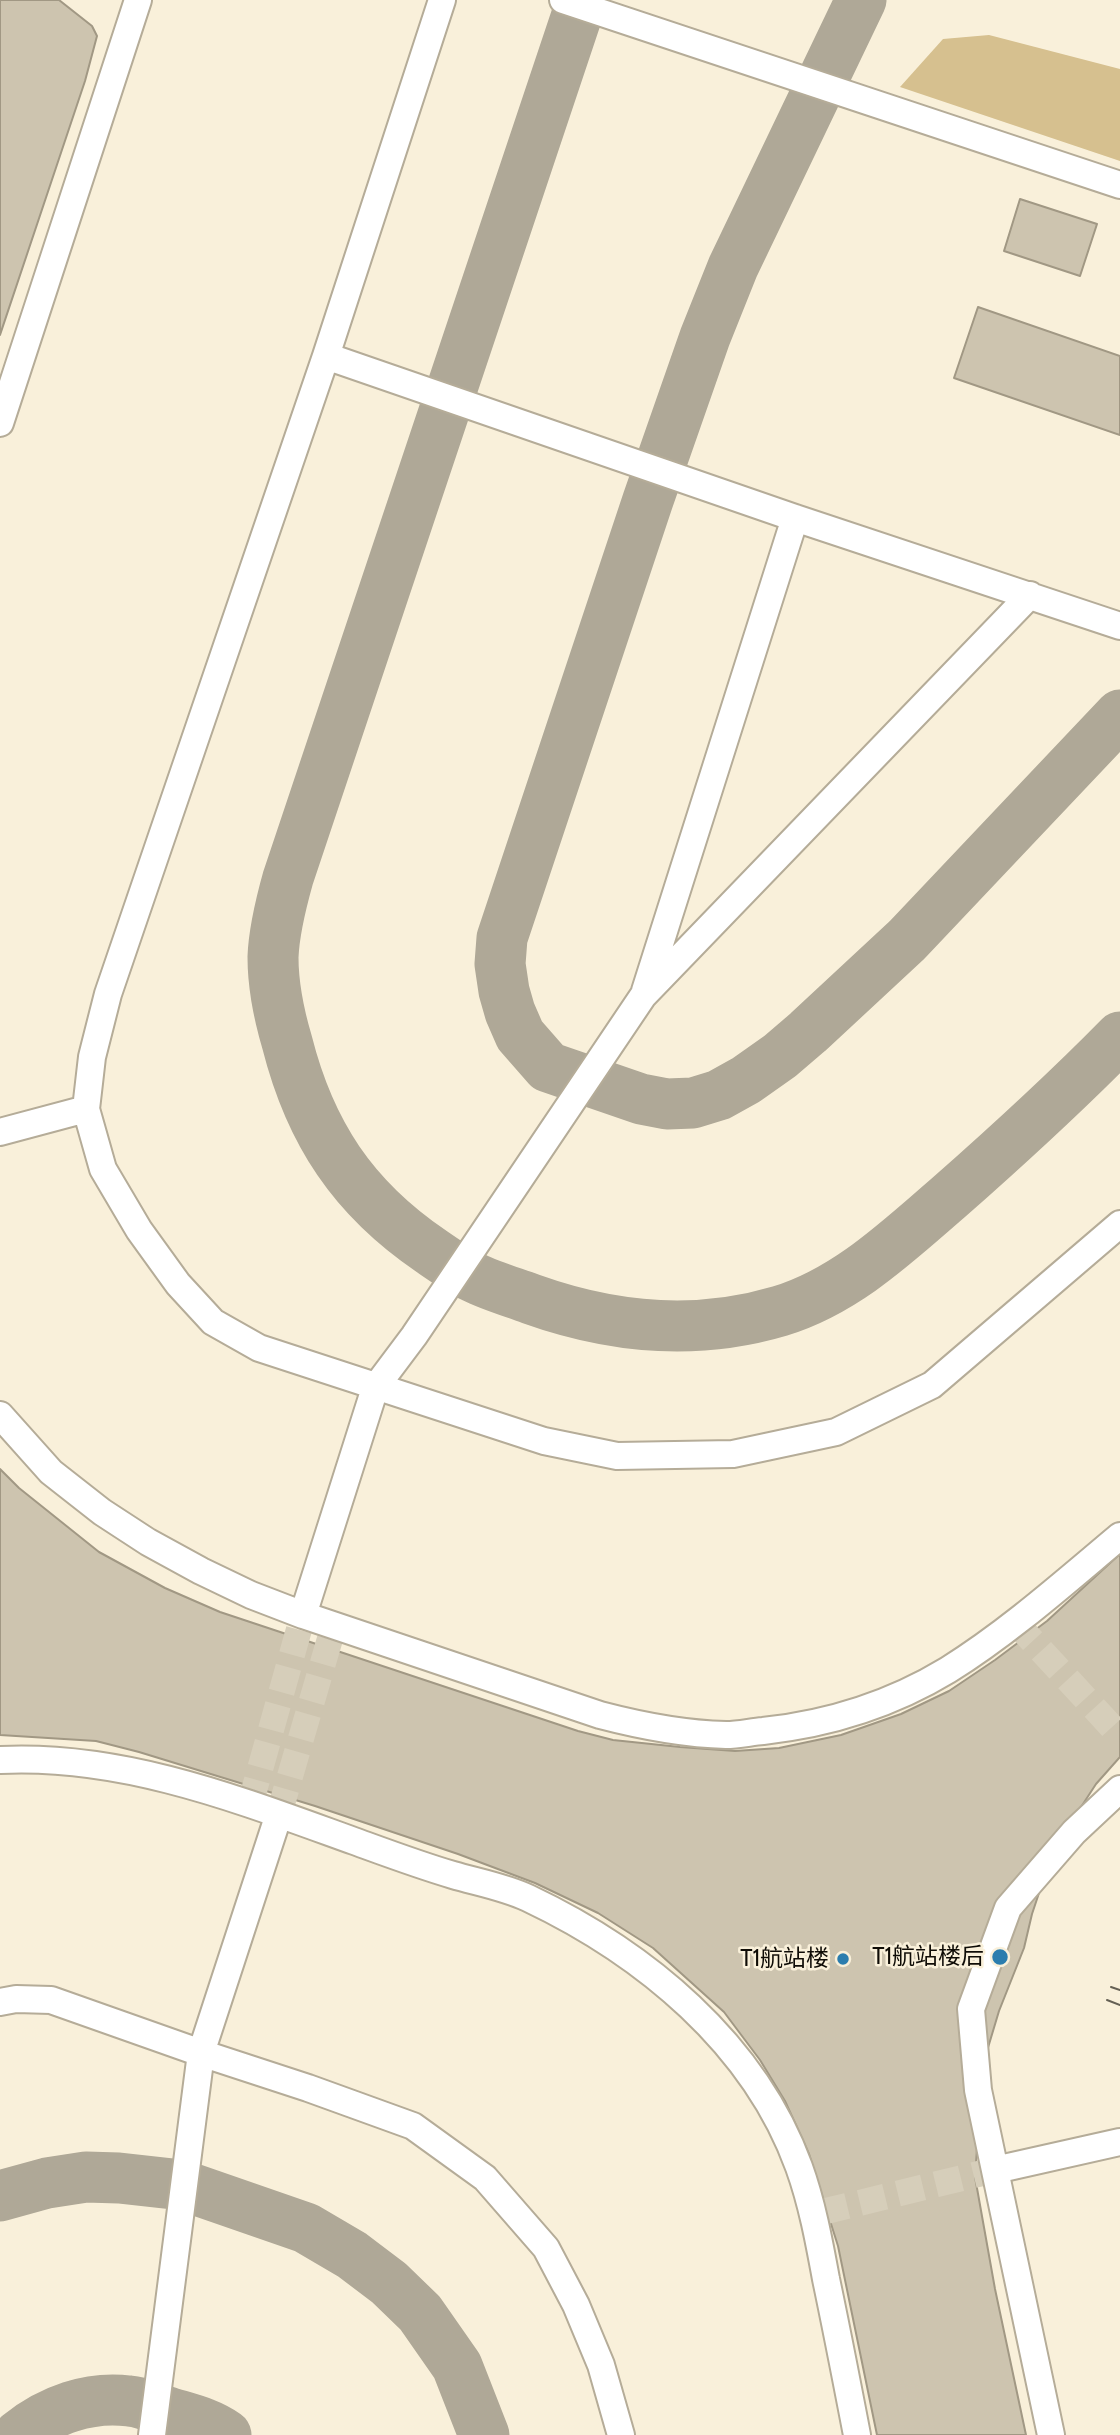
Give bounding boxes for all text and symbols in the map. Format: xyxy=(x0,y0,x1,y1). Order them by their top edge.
place label: T1航站楼后 xyxy=(872,1943,984,1971)
place label: T1航站楼 xyxy=(740,1945,829,1973)
marker: T1航站楼后 xyxy=(990,1947,1010,1967)
marker: T1航站楼 xyxy=(835,1951,851,1967)

